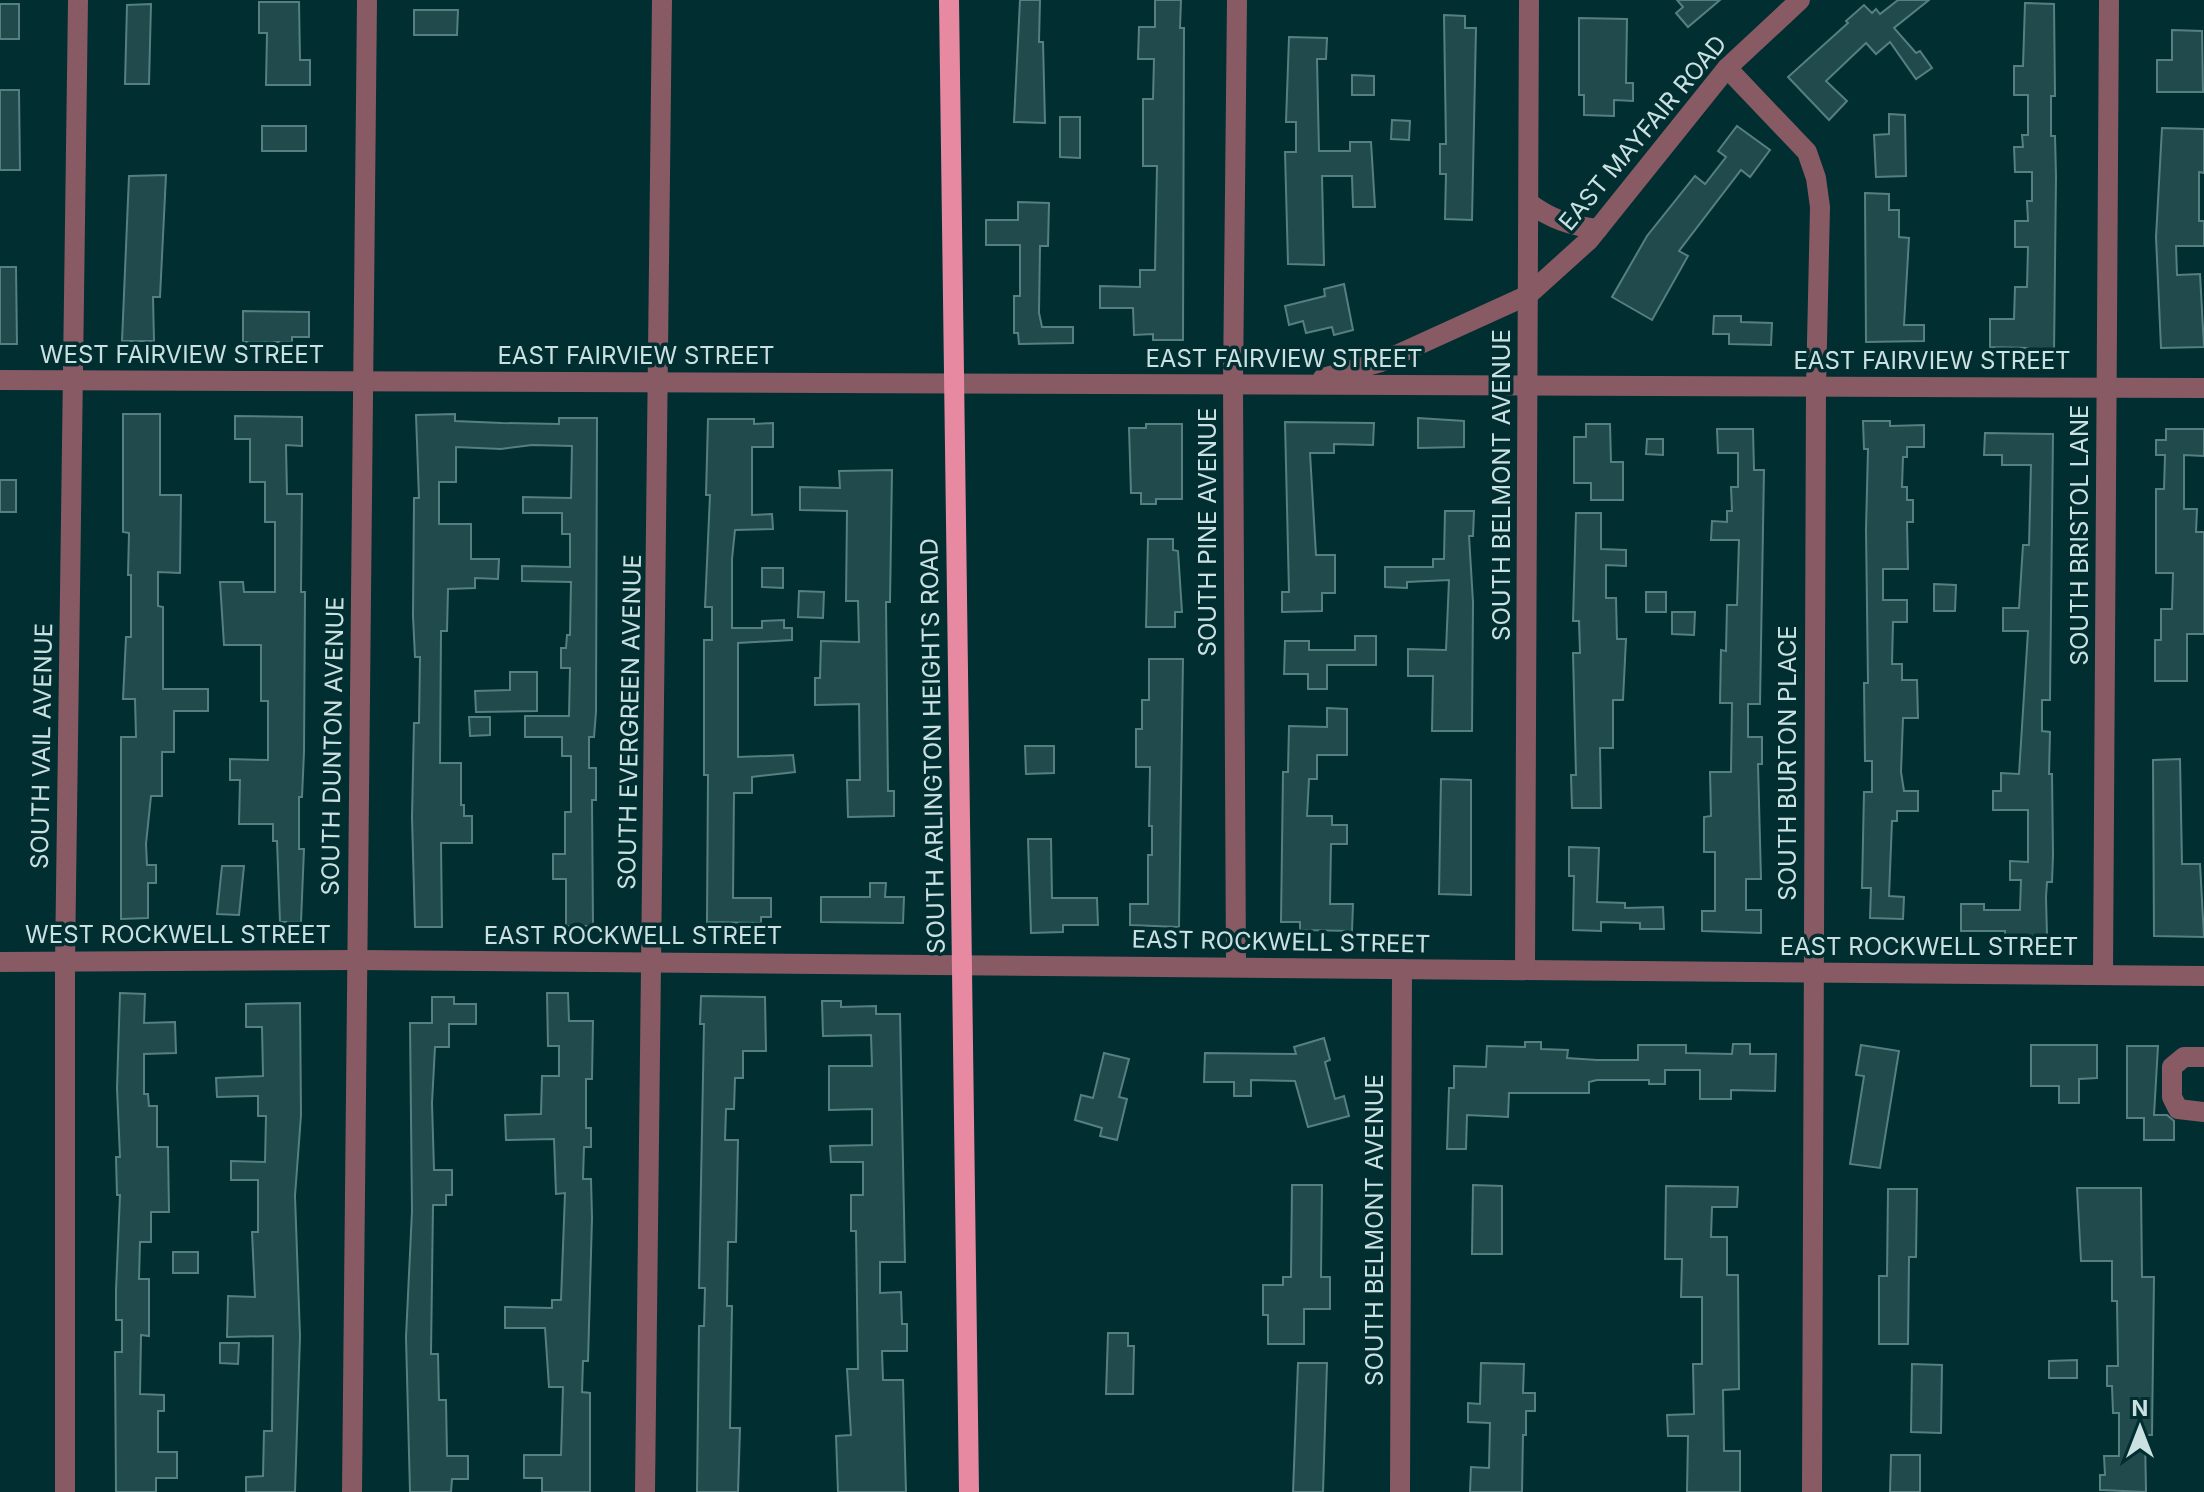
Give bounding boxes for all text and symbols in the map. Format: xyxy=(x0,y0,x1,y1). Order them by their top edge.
street label: EAST MAYFAIR ROAD xyxy=(1553,29,1733,236)
street label: SOUTH BELMONT AVENUE xyxy=(1487,329,1516,641)
street label: WEST FAIRVIEW STREET xyxy=(40,340,324,369)
street label: EAST FAIRVIEW STREET xyxy=(497,341,775,370)
street label: EAST FAIRVIEW STREET xyxy=(1145,344,1423,373)
street label: EAST FAIRVIEW STREET xyxy=(1793,346,2071,375)
street label: SOUTH BRISTOL LANE xyxy=(2065,405,2094,665)
street label: SOUTH PINE AVENUE xyxy=(1193,408,1222,657)
street label: SOUTH ARLINGTON HEIGHTS ROAD xyxy=(914,538,951,954)
street label: SOUTH EVERGREEN AVENUE xyxy=(612,554,647,890)
street label: SOUTH DUNTON AVENUE xyxy=(315,596,350,896)
street label: SOUTH VAIL AVENUE xyxy=(25,623,58,869)
street label: SOUTH BURTON PLACE xyxy=(1773,625,1802,901)
street label: WEST ROCKWELL STREET xyxy=(25,920,331,949)
street label: EAST ROCKWELL STREET xyxy=(484,921,782,950)
street label: EAST ROCKWELL STREET xyxy=(1131,924,1431,959)
street label: EAST ROCKWELL STREET xyxy=(1780,932,2078,961)
street label: SOUTH BELMONT AVENUE xyxy=(1360,1074,1389,1386)
north arrow xyxy=(2100,1388,2180,1468)
text: N xyxy=(2132,1395,2148,1421)

